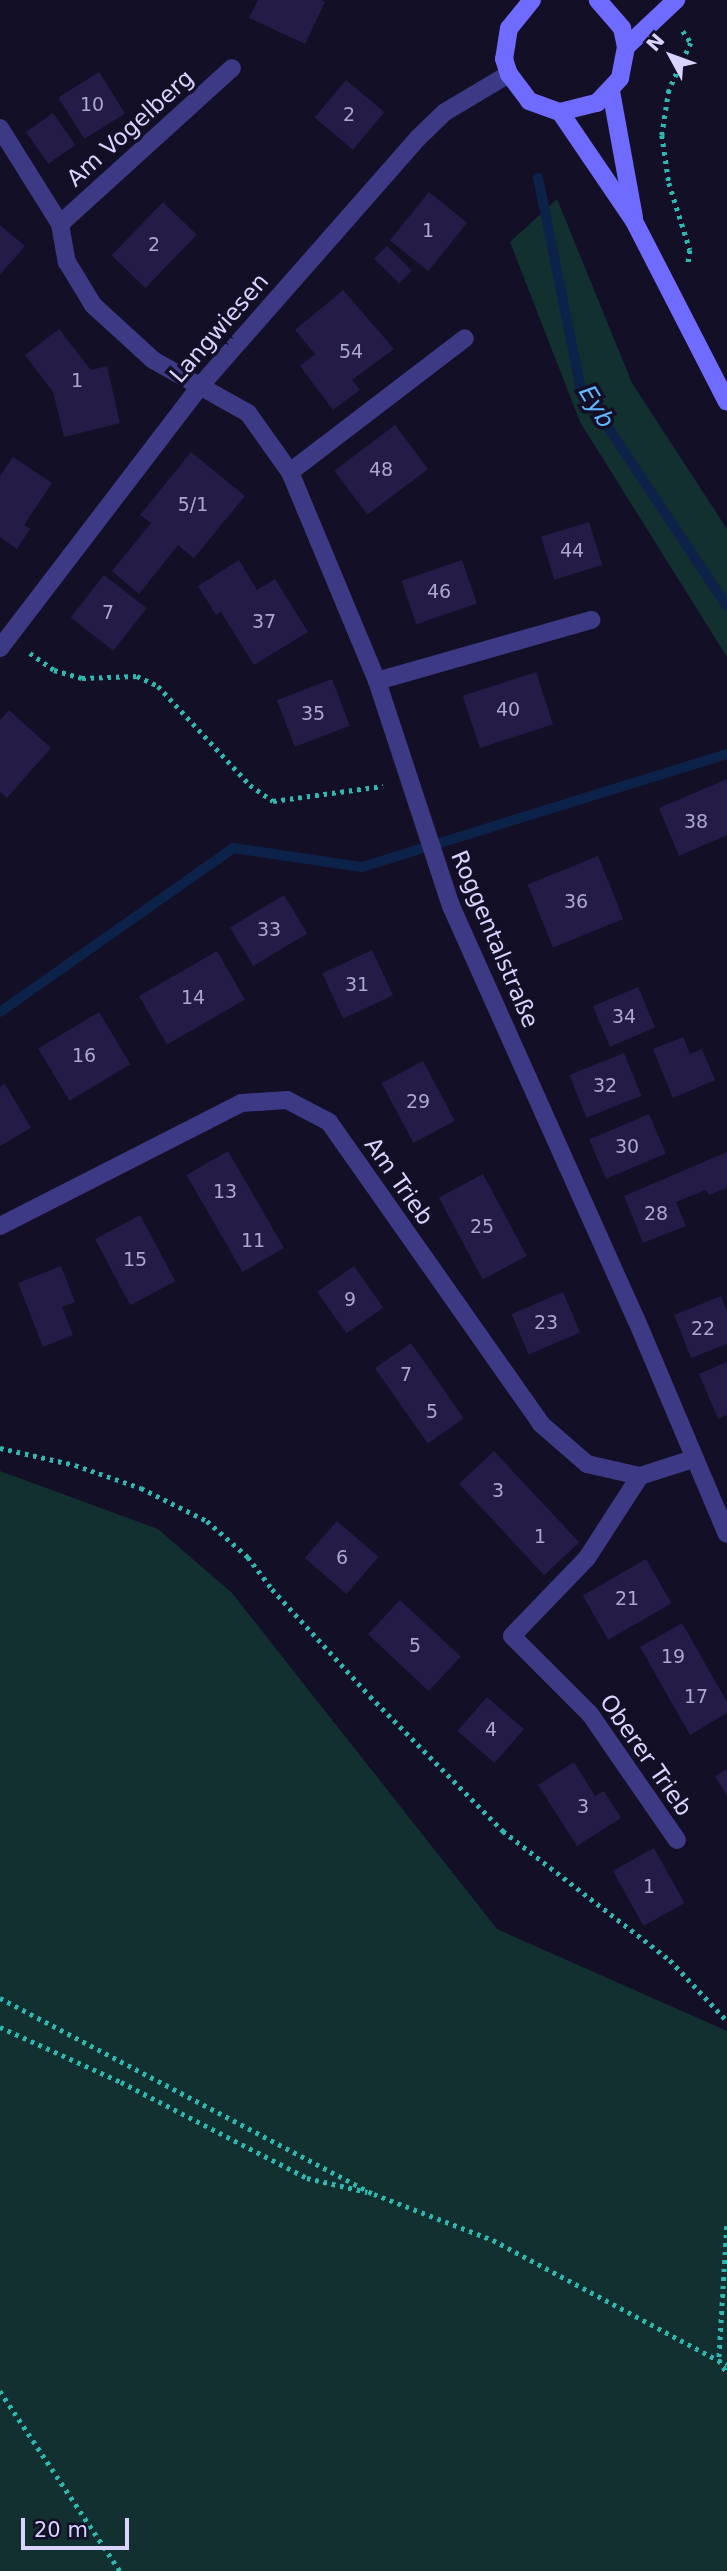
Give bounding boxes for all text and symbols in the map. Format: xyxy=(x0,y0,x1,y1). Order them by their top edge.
north arrow xyxy=(636,21,706,91)
text: N xyxy=(642,29,669,55)
street label: Am Vogelberg xyxy=(61,64,199,192)
house number: 10 xyxy=(80,94,104,116)
house number: 2 xyxy=(343,104,355,126)
house number: 1 xyxy=(422,220,434,242)
house number: 2 xyxy=(148,234,160,256)
street label: Langwiesen xyxy=(164,268,274,388)
house number: 54 xyxy=(339,341,363,363)
house number: 1 xyxy=(71,370,83,392)
water label: Eyb xyxy=(572,380,620,434)
house number: 48 xyxy=(369,459,393,481)
house number: 5/1 xyxy=(178,494,208,516)
house number: 44 xyxy=(560,540,584,562)
house number: 46 xyxy=(427,581,451,603)
house number: 7 xyxy=(102,602,114,624)
house number: 37 xyxy=(252,611,276,633)
house number: 40 xyxy=(496,699,520,721)
house number: 35 xyxy=(301,703,325,725)
house number: 38 xyxy=(684,811,708,833)
street label: Roggentalstraße xyxy=(445,846,545,1032)
house number: 36 xyxy=(564,891,588,913)
house number: 33 xyxy=(257,919,281,941)
house number: 31 xyxy=(345,974,369,996)
house number: 14 xyxy=(181,987,205,1009)
house number: 34 xyxy=(612,1006,636,1028)
house number: 16 xyxy=(72,1045,96,1067)
house number: 32 xyxy=(593,1075,617,1097)
house number: 29 xyxy=(406,1091,430,1113)
street label: Am Trieb xyxy=(359,1132,439,1230)
house number: 30 xyxy=(615,1136,639,1158)
house number: 13 xyxy=(213,1181,237,1203)
house number: 28 xyxy=(644,1203,668,1225)
house number: 25 xyxy=(470,1216,494,1238)
house number: 11 xyxy=(241,1230,265,1252)
house number: 15 xyxy=(123,1249,147,1271)
house number: 9 xyxy=(344,1289,356,1311)
house number: 23 xyxy=(534,1312,558,1334)
house number: 22 xyxy=(691,1318,715,1340)
house number: 7 xyxy=(400,1364,412,1386)
house number: 5 xyxy=(426,1401,438,1423)
house number: 3 xyxy=(492,1480,504,1502)
house number: 1 xyxy=(534,1526,546,1548)
house number: 6 xyxy=(336,1547,348,1569)
house number: 21 xyxy=(615,1588,639,1610)
house number: 5 xyxy=(409,1635,421,1657)
house number: 19 xyxy=(661,1646,685,1668)
house number: 17 xyxy=(684,1686,708,1708)
street label: Oberer Trieb xyxy=(594,1689,698,1821)
house number: 4 xyxy=(485,1719,497,1741)
house number: 3 xyxy=(577,1796,589,1818)
house number: 1 xyxy=(643,1876,655,1898)
scale bar xyxy=(24,2504,133,2548)
text: 20 m xyxy=(34,2518,88,2542)

